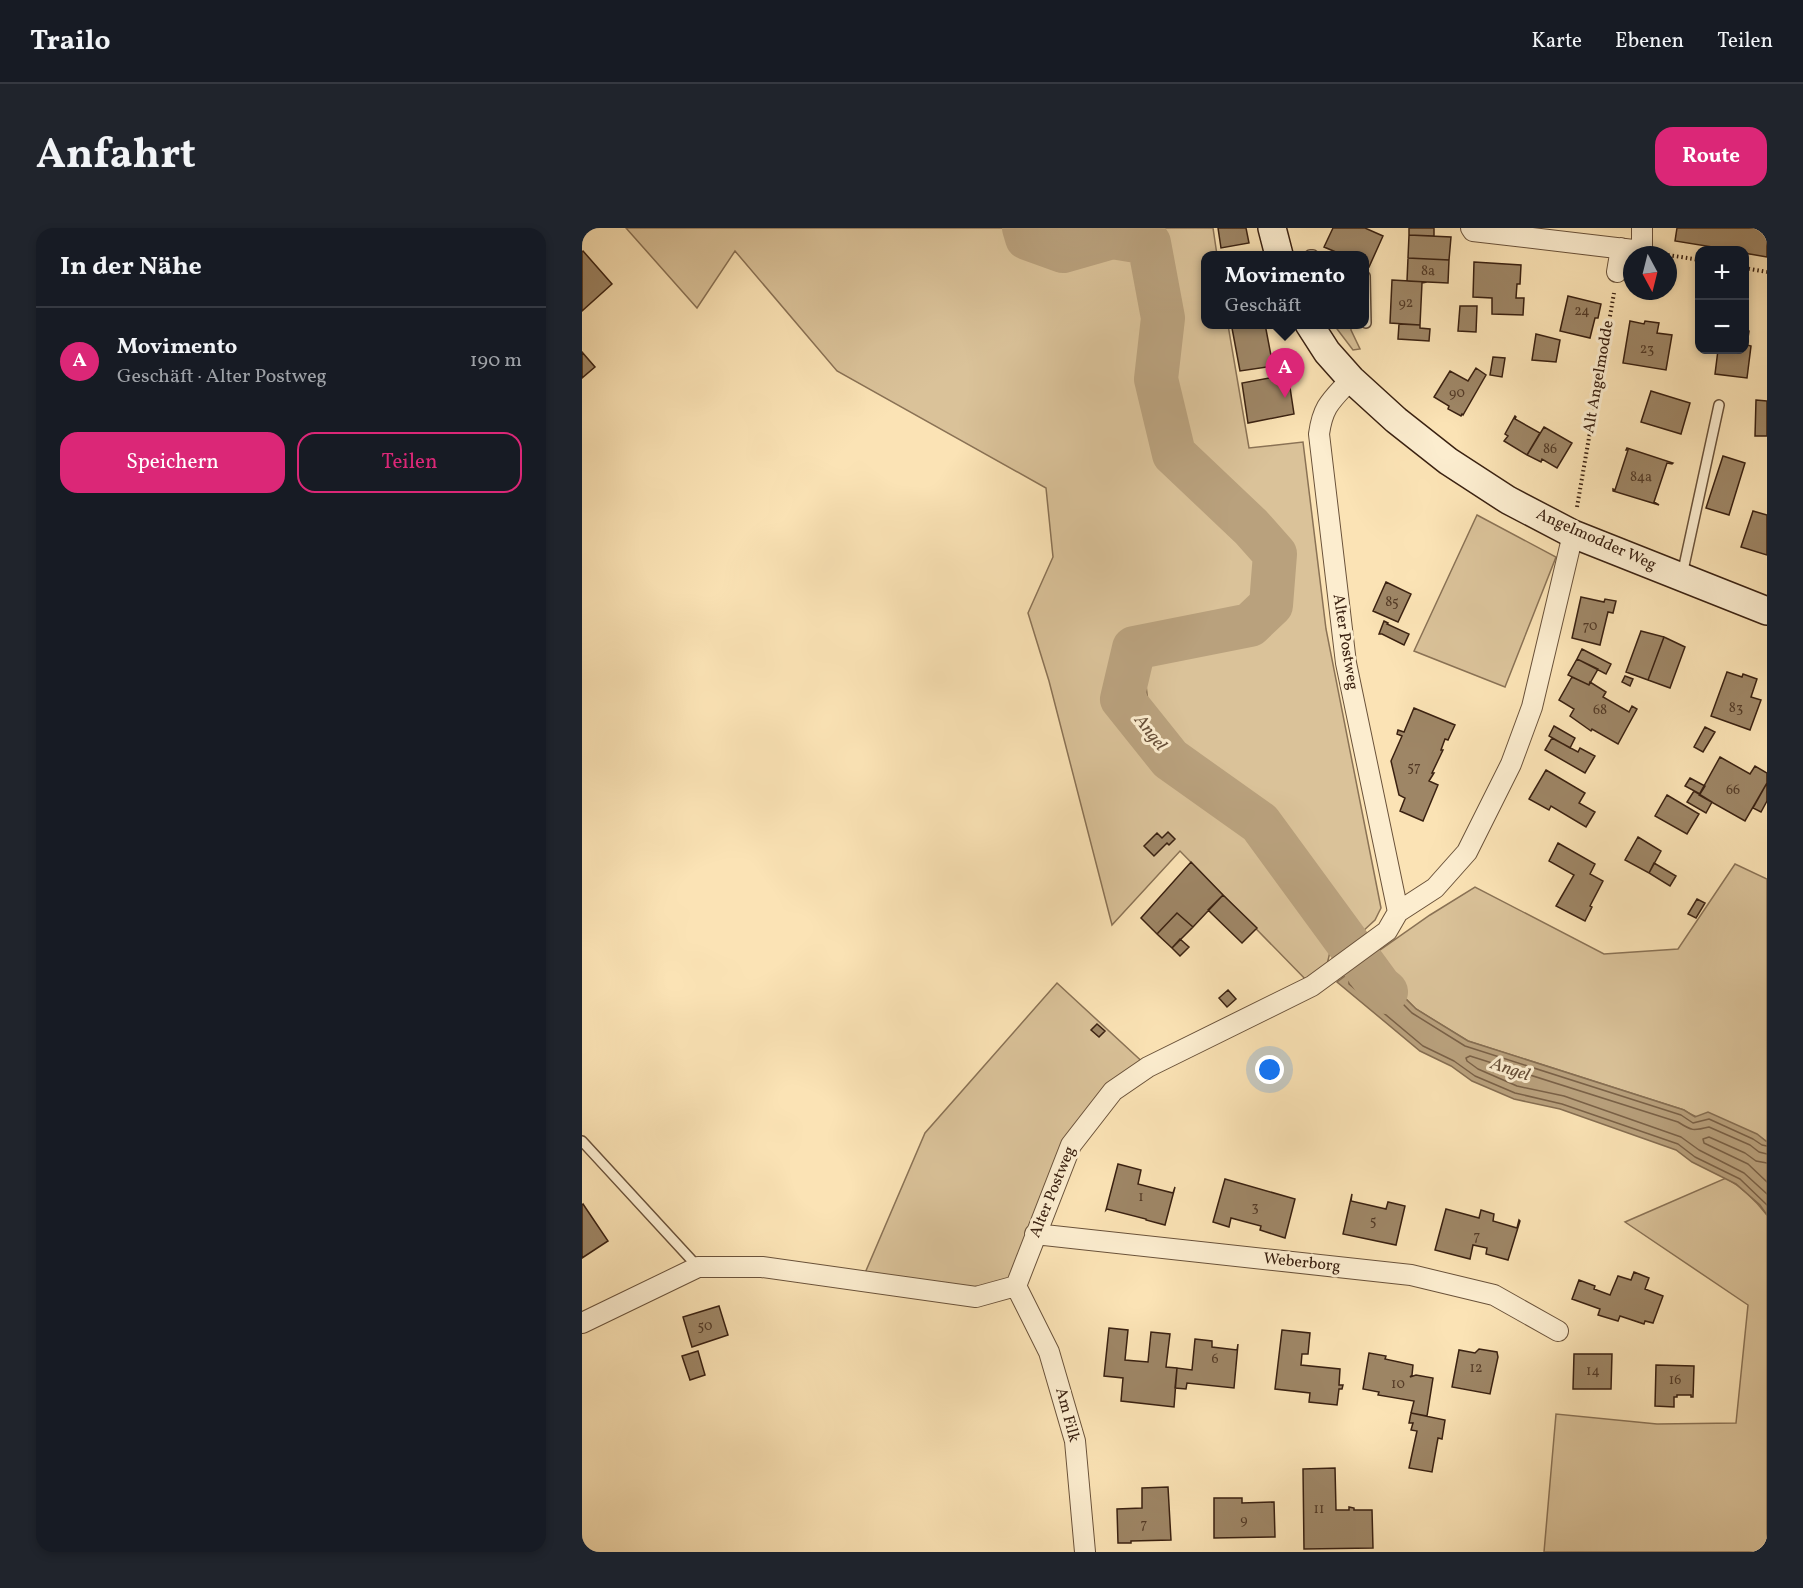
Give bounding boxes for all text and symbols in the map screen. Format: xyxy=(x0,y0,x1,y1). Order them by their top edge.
text: Trailo xyxy=(30,22,111,61)
text: Karte xyxy=(1531,27,1582,56)
text: Ebenen xyxy=(1615,27,1684,56)
text: Teilen xyxy=(1717,27,1773,56)
text: Anfahrt xyxy=(36,127,196,186)
button: Route xyxy=(1655,127,1767,186)
north arrow xyxy=(1623,246,1677,300)
map controls xyxy=(1695,246,1749,354)
button: + xyxy=(1695,246,1749,300)
text: In der Nähe xyxy=(60,249,202,285)
popup xyxy=(1201,251,1369,329)
text: Movimento xyxy=(1225,261,1345,292)
house number: 8a xyxy=(1421,262,1435,281)
text: Geschäft xyxy=(1225,292,1302,320)
house number: 92 xyxy=(1399,294,1413,313)
button: − xyxy=(1695,300,1749,354)
house number: 24 xyxy=(1574,302,1590,321)
street label: Alt Angelmodde xyxy=(1578,319,1620,435)
text: Movimento xyxy=(117,332,237,363)
house number: 23 xyxy=(1640,340,1654,359)
text: A xyxy=(72,347,87,375)
text: 190 m xyxy=(470,347,522,375)
pin: A xyxy=(1266,348,1304,398)
text: Geschäft · Alter Postweg xyxy=(117,363,327,391)
house number: 90 xyxy=(1449,384,1465,403)
button: Speichern xyxy=(60,432,285,493)
button: Teilen xyxy=(297,432,522,493)
house number: 86 xyxy=(1543,440,1557,459)
house number: 84a xyxy=(1630,468,1652,487)
street label: Angelmodder Weg xyxy=(1532,504,1660,576)
street label: Alter Postweg xyxy=(1327,592,1363,692)
house number: 85 xyxy=(1385,593,1399,612)
house number: 70 xyxy=(1583,617,1597,636)
house number: 83 xyxy=(1729,699,1743,718)
house number: 68 xyxy=(1593,701,1607,720)
water label: Angel xyxy=(1127,709,1173,757)
house number: 57 xyxy=(1407,758,1421,777)
house number: 66 xyxy=(1726,781,1740,800)
water label: Angel xyxy=(1486,1051,1534,1089)
your location xyxy=(1255,1055,1284,1084)
street label: Alter Postweg xyxy=(1025,1143,1081,1241)
house number: 1 xyxy=(1138,1188,1144,1207)
house number: 3 xyxy=(1251,1198,1259,1217)
house number: 5 xyxy=(1370,1212,1376,1231)
house number: 7 xyxy=(1474,1227,1481,1246)
street label: Weberborg xyxy=(1262,1248,1342,1278)
house number: 50 xyxy=(698,1317,712,1336)
house number: 6 xyxy=(1211,1350,1219,1369)
house number: 12 xyxy=(1470,1359,1482,1378)
house number: 14 xyxy=(1586,1362,1600,1381)
house number: 16 xyxy=(1669,1371,1681,1390)
house number: 10 xyxy=(1391,1375,1405,1394)
street label: Am Filk xyxy=(1049,1385,1085,1445)
house number: 11 xyxy=(1314,1500,1324,1519)
house number: 9 xyxy=(1240,1511,1248,1530)
house number: 7 xyxy=(1141,1515,1148,1534)

